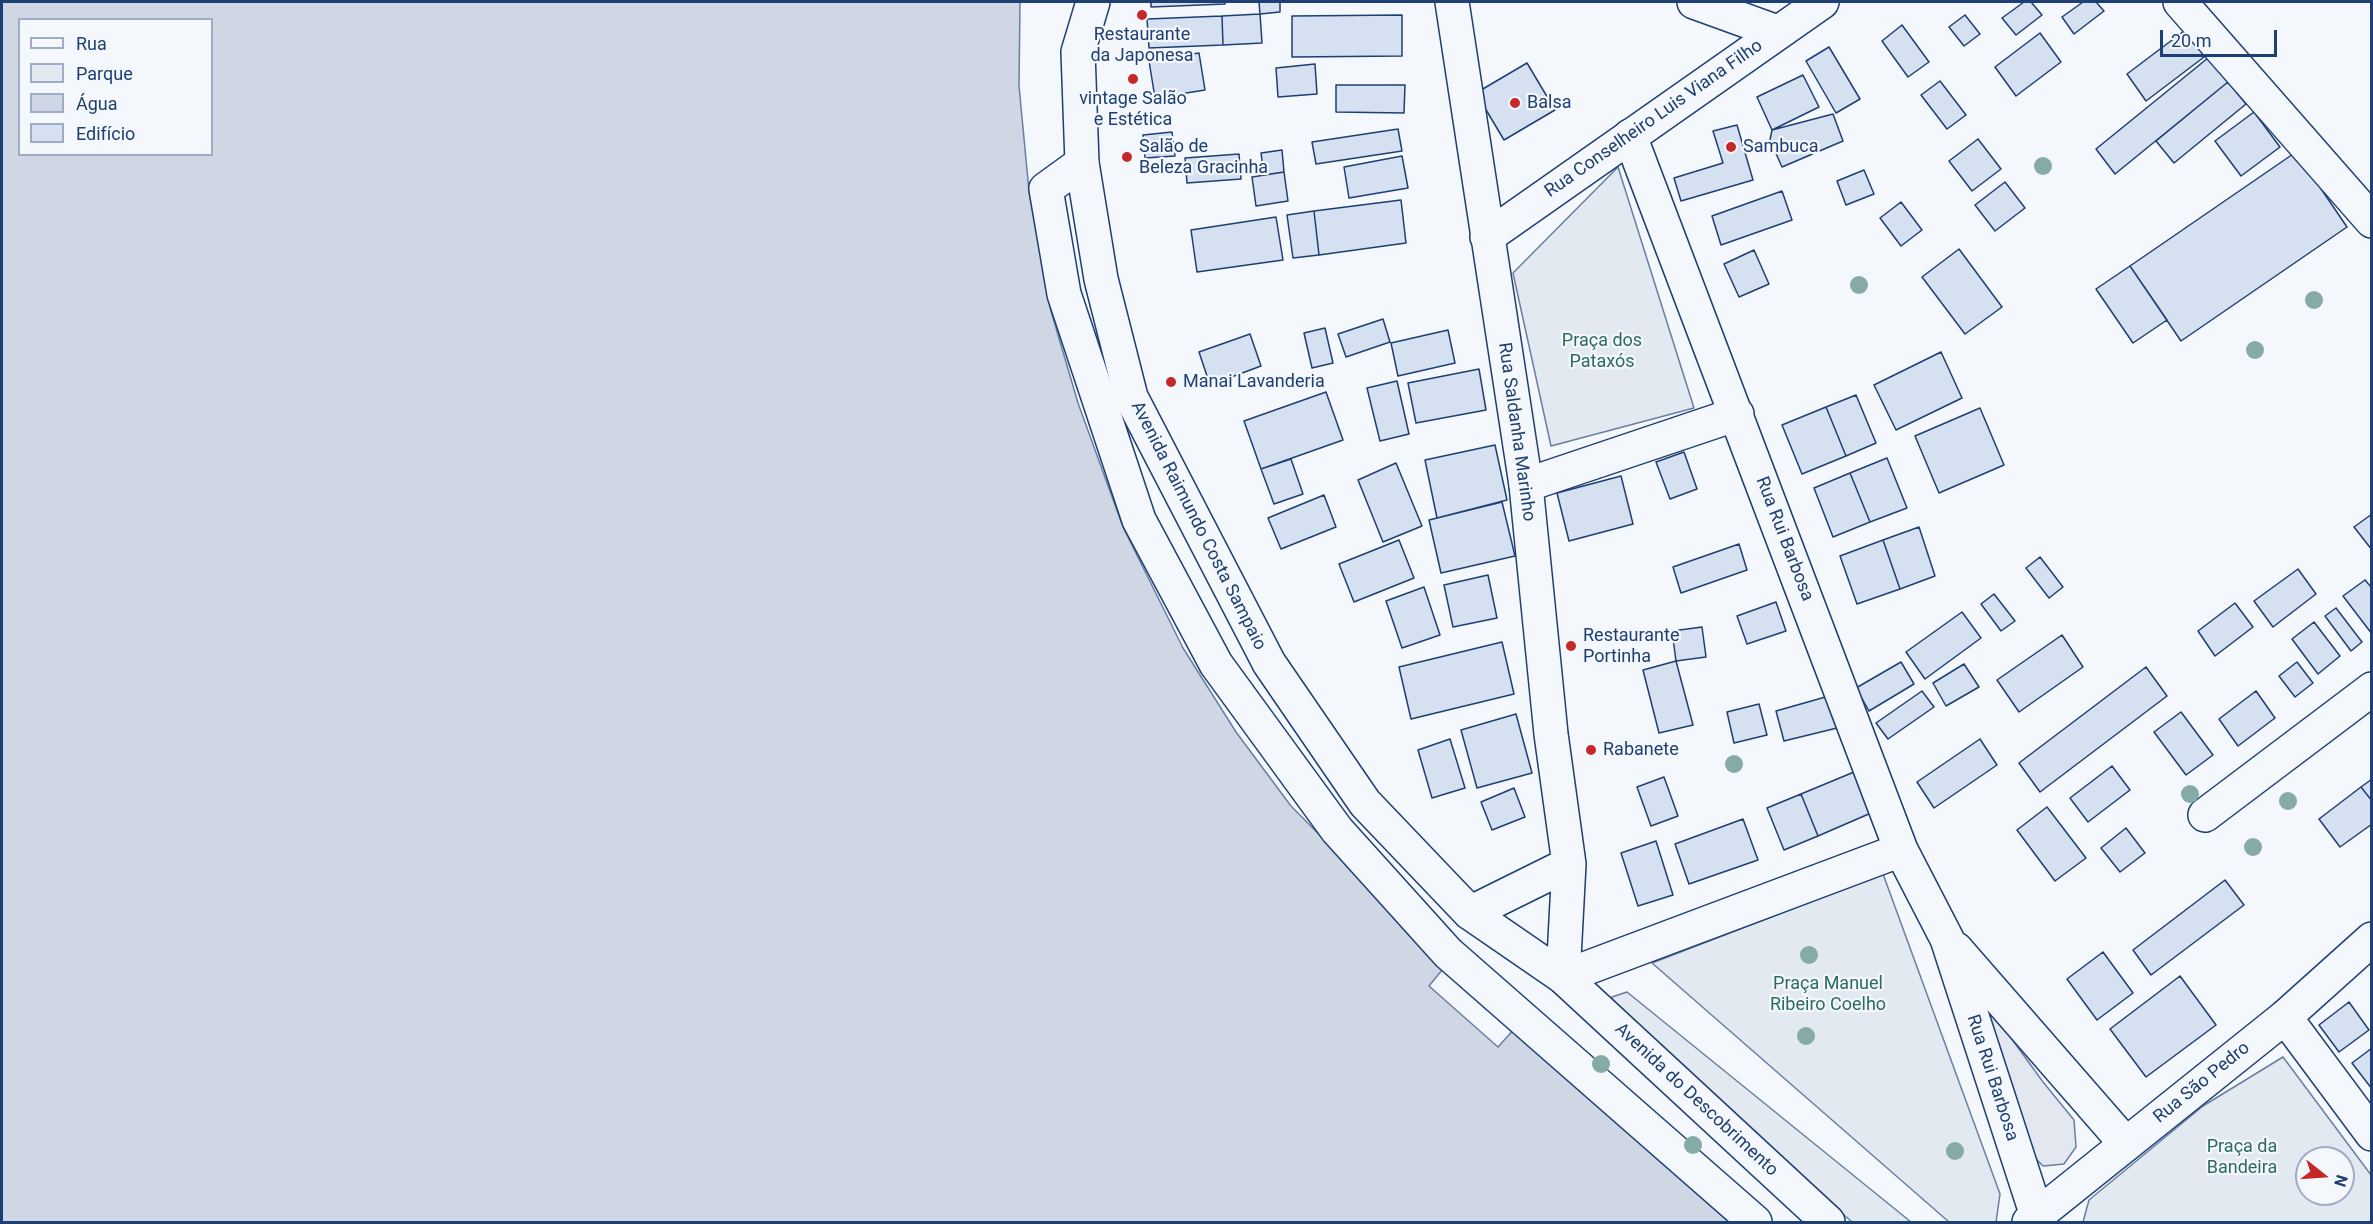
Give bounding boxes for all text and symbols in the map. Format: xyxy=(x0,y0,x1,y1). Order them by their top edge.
marker: Restaurante da Japonesa xyxy=(1135,8,1149,22)
legend xyxy=(18,18,213,156)
scale bar xyxy=(2163,18,2280,56)
place label: Restaurante da Japonesa xyxy=(1090,24,1194,66)
text: 20 m xyxy=(2171,30,2211,51)
text: Rua xyxy=(76,33,107,54)
street label: Rua Conselheiro Luis Viana Filho xyxy=(1541,35,1767,203)
text: Parque xyxy=(76,63,133,84)
marker: vintage Salão e Estética xyxy=(1126,72,1140,86)
place label: vintage Salão e Estética xyxy=(1079,88,1187,130)
place label: Balsa xyxy=(1527,92,1571,114)
text: Água xyxy=(76,93,118,114)
marker: Balsa xyxy=(1508,96,1522,110)
text: Edifício xyxy=(76,123,135,144)
place label: Salão de Beleza Gracinha xyxy=(1139,136,1268,178)
place label: Sambuca xyxy=(1743,136,1819,158)
marker: Sambuca xyxy=(1724,140,1738,154)
marker: Salão de Beleza Gracinha xyxy=(1120,150,1134,164)
park label: Praça dos Pataxós xyxy=(1562,330,1642,372)
street label: Rua Saldanha Marinho xyxy=(1493,341,1539,523)
place label: Manai Lavanderia xyxy=(1183,371,1325,393)
marker: Manai Lavanderia xyxy=(1164,375,1178,389)
street label: Avenida Raimundo Costa Sampaio xyxy=(1126,398,1270,654)
street label: Rua Rui Barbosa xyxy=(1750,474,1818,604)
place label: Restaurante Portinha xyxy=(1583,625,1679,668)
marker: Restaurante Portinha xyxy=(1564,639,1578,653)
place label: Rabanete xyxy=(1603,739,1679,761)
marker: Rabanete xyxy=(1584,743,1598,757)
park label: Praça Manuel Ribeiro Coelho xyxy=(1770,973,1886,1016)
street label: Rua Rui Barbosa xyxy=(1961,1012,2023,1144)
street label: Avenida do Descobrimento xyxy=(1610,1019,1782,1181)
street label: Rua São Pedro xyxy=(2150,1038,2254,1128)
park label: Praça da Bandeira xyxy=(2207,1136,2277,1178)
north arrow xyxy=(2295,1146,2355,1206)
text: N xyxy=(2330,1173,2352,1189)

